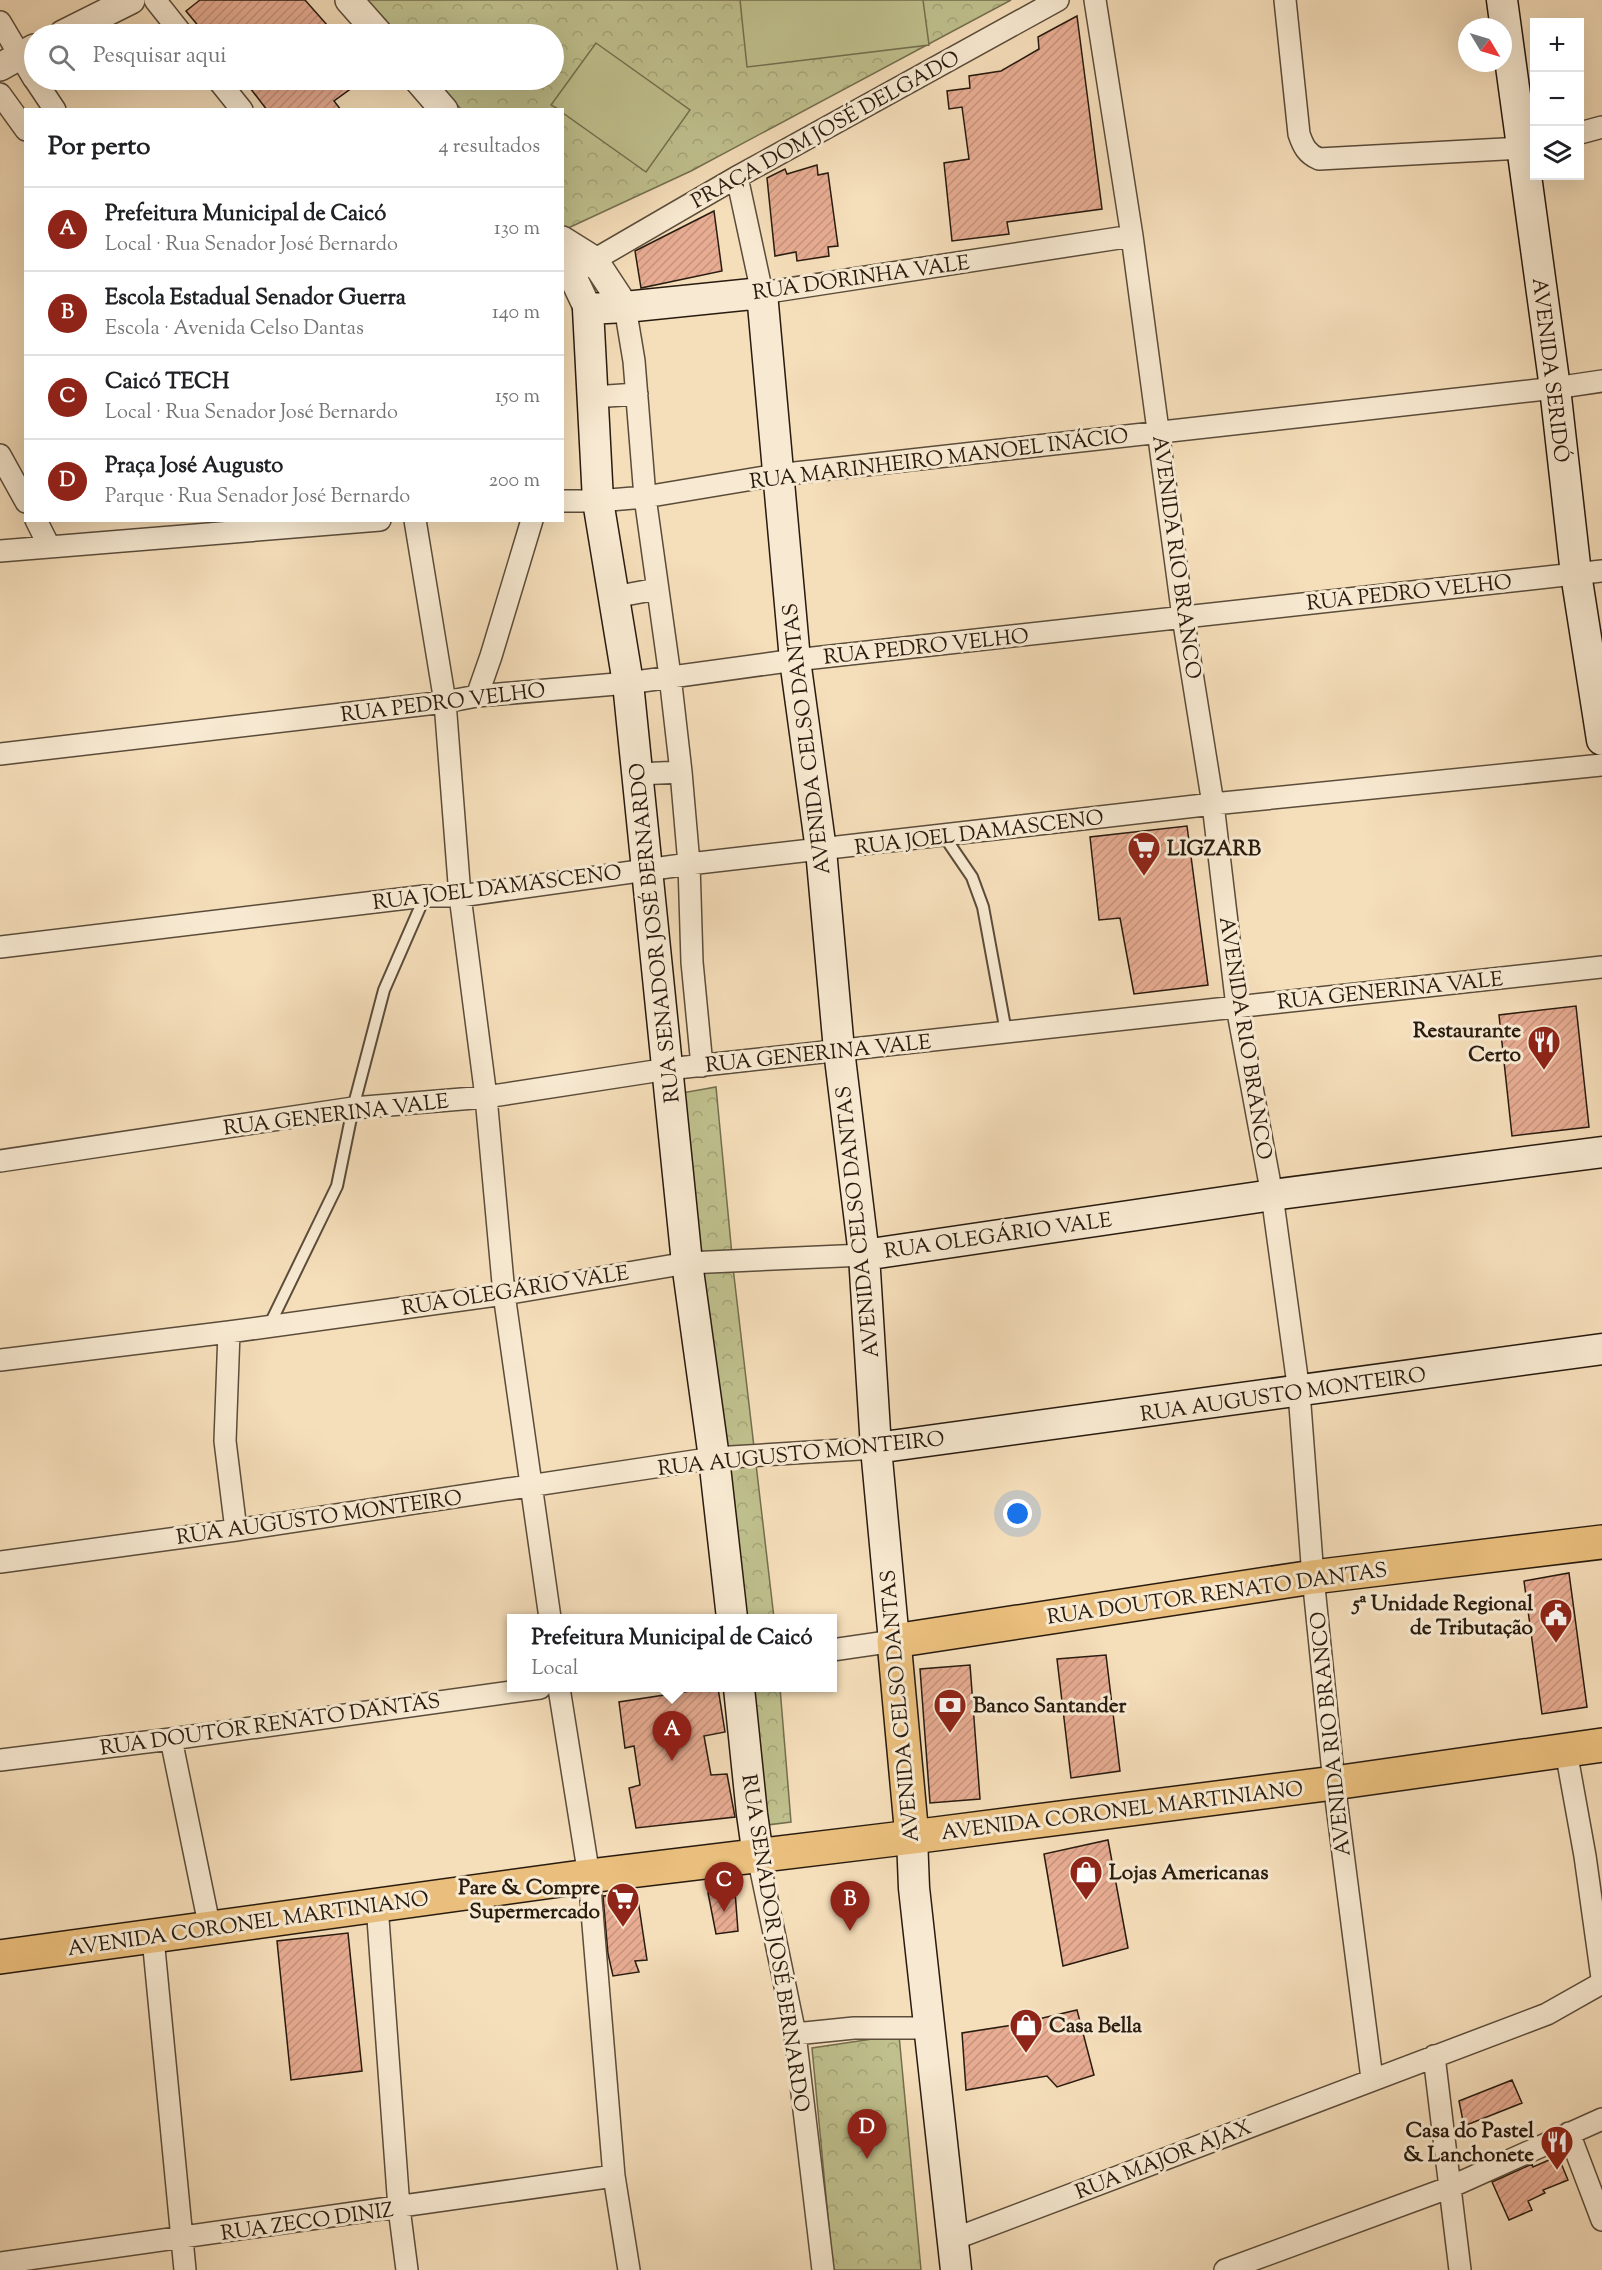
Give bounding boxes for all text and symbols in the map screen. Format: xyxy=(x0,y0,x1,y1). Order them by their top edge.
north arrow xyxy=(1458,18,1512,72)
map controls xyxy=(1530,18,1584,180)
button: + xyxy=(1530,18,1584,72)
search box xyxy=(24,24,564,90)
icon: search xyxy=(45,41,78,74)
text: Pesquisar aqui xyxy=(93,41,227,73)
street label: PRAÇA DOM JOSÉ DELGADO xyxy=(686,44,966,217)
button: − xyxy=(1530,72,1584,126)
button: layers xyxy=(1530,126,1584,180)
text: Por perto xyxy=(48,129,150,166)
text: 4 resultados xyxy=(438,133,540,162)
text: Prefeitura Municipal de Caicó xyxy=(105,199,386,231)
text: A xyxy=(59,215,76,244)
text: 130 m xyxy=(494,215,540,244)
text: Local · Rua Senador José Bernardo xyxy=(105,231,398,260)
street label: RUA DORINHA VALE xyxy=(751,249,972,309)
street label: AVENIDA SERIDÓ xyxy=(1523,276,1575,464)
text: Escola Estadual Senador Guerra xyxy=(105,283,406,315)
text: B xyxy=(61,299,74,328)
text: 140 m xyxy=(492,299,540,328)
text: Escola · Avenida Celso Dantas xyxy=(105,315,364,344)
text: Caicó TECH xyxy=(105,367,229,399)
text: C xyxy=(59,383,76,412)
text: 150 m xyxy=(495,383,540,412)
text: Local · Rua Senador José Bernardo xyxy=(105,399,398,428)
street label: RUA MARINHEIRO MANOEL INÁCIO xyxy=(748,422,1130,498)
street label: AVENIDA RIO BRANCO xyxy=(1143,433,1207,681)
text: Praça José Augusto xyxy=(105,451,283,483)
text: D xyxy=(60,467,75,496)
text: 200 m xyxy=(489,467,540,496)
text: Parque · Rua Senador José Bernardo xyxy=(105,483,410,512)
street label: RUA PEDRO VELHO xyxy=(1305,568,1513,620)
street label: AVENIDA CELSO DANTAS xyxy=(776,601,840,876)
street label: RUA PEDRO VELHO xyxy=(822,622,1030,674)
street label: RUA PEDRO VELHO xyxy=(339,677,547,731)
street label: RUA SENADOR JOSÉ BERNARDO xyxy=(623,761,689,1104)
street label: RUA JOEL DAMASCENO xyxy=(853,804,1105,864)
supermarket icon: LIGZARB xyxy=(1126,830,1162,877)
place label: LIGZARB xyxy=(1167,835,1262,865)
street label: RUA JOEL DAMASCENO xyxy=(371,859,623,919)
street label: AVENIDA RIO BRANCO xyxy=(1210,915,1278,1162)
street label: RUA GENERINA VALE xyxy=(1276,965,1505,1019)
place label: Restaurante Certo xyxy=(1413,1017,1522,1071)
restaurant icon: Restaurante Certo xyxy=(1526,1024,1562,1071)
street label: RUA GENERINA VALE xyxy=(704,1028,933,1082)
street label: AVENIDA CELSO DANTAS xyxy=(830,1084,888,1359)
street label: RUA GENERINA VALE xyxy=(222,1087,451,1145)
street label: RUA OLEGÁRIO VALE xyxy=(883,1206,1114,1268)
street label: RUA OLEGÁRIO VALE xyxy=(400,1259,631,1325)
street label: RUA AUGUSTO MONTEIRO xyxy=(1138,1361,1428,1431)
street label: RUA AUGUSTO MONTEIRO xyxy=(656,1425,946,1485)
street label: RUA AUGUSTO MONTEIRO xyxy=(174,1484,464,1554)
your location xyxy=(1003,1499,1032,1528)
street label: RUA DOUTOR RENATO DANTAS xyxy=(1045,1556,1389,1634)
street label: AVENIDA CELSO DANTAS xyxy=(874,1568,928,1843)
place label: 5ª Unidade Regional de Tributação xyxy=(1351,1590,1534,1644)
public building icon: 5ª Unidade Regional de Tributação xyxy=(1538,1597,1574,1644)
street label: AVENIDA RIO BRANCO xyxy=(1304,1610,1360,1858)
popup xyxy=(507,1614,837,1692)
text: Prefeitura Municipal de Caicó xyxy=(531,1623,813,1655)
text: Local xyxy=(531,1655,578,1684)
street label: RUA DOUTOR RENATO DANTAS xyxy=(98,1687,442,1765)
bank icon: Banco Santander xyxy=(932,1687,968,1734)
place label: Banco Santander xyxy=(973,1692,1126,1722)
pin: A xyxy=(652,1712,692,1761)
street label: RUA SENADOR JOSÉ BERNARDO xyxy=(732,1772,816,2115)
street label: AVENIDA CORONEL MARTINIANO xyxy=(939,1775,1305,1849)
shop icon: Lojas Americanas xyxy=(1068,1854,1104,1901)
place label: Lojas Americanas xyxy=(1109,1859,1269,1889)
pin: C xyxy=(704,1862,744,1912)
place label: Pare & Compre Supermercado xyxy=(458,1874,600,1928)
supermarket icon: Pare & Compre Supermercado xyxy=(605,1881,641,1928)
pin: B xyxy=(830,1882,870,1931)
street label: AVENIDA CORONEL MARTINIANO xyxy=(66,1885,431,1965)
shop icon: Casa Bella xyxy=(1008,2007,1044,2054)
place label: Casa Bella xyxy=(1049,2012,1142,2042)
pin: D xyxy=(848,2110,886,2159)
street label: RUA MAJOR AJAX xyxy=(1071,2113,1256,2208)
place label: Casa do Pastel & Lanchonete xyxy=(1403,2117,1534,2171)
restaurant icon: Casa do Pastel & Lanchonete xyxy=(1539,2124,1575,2171)
street label: RUA ZECO DINIZ xyxy=(219,2196,396,2250)

